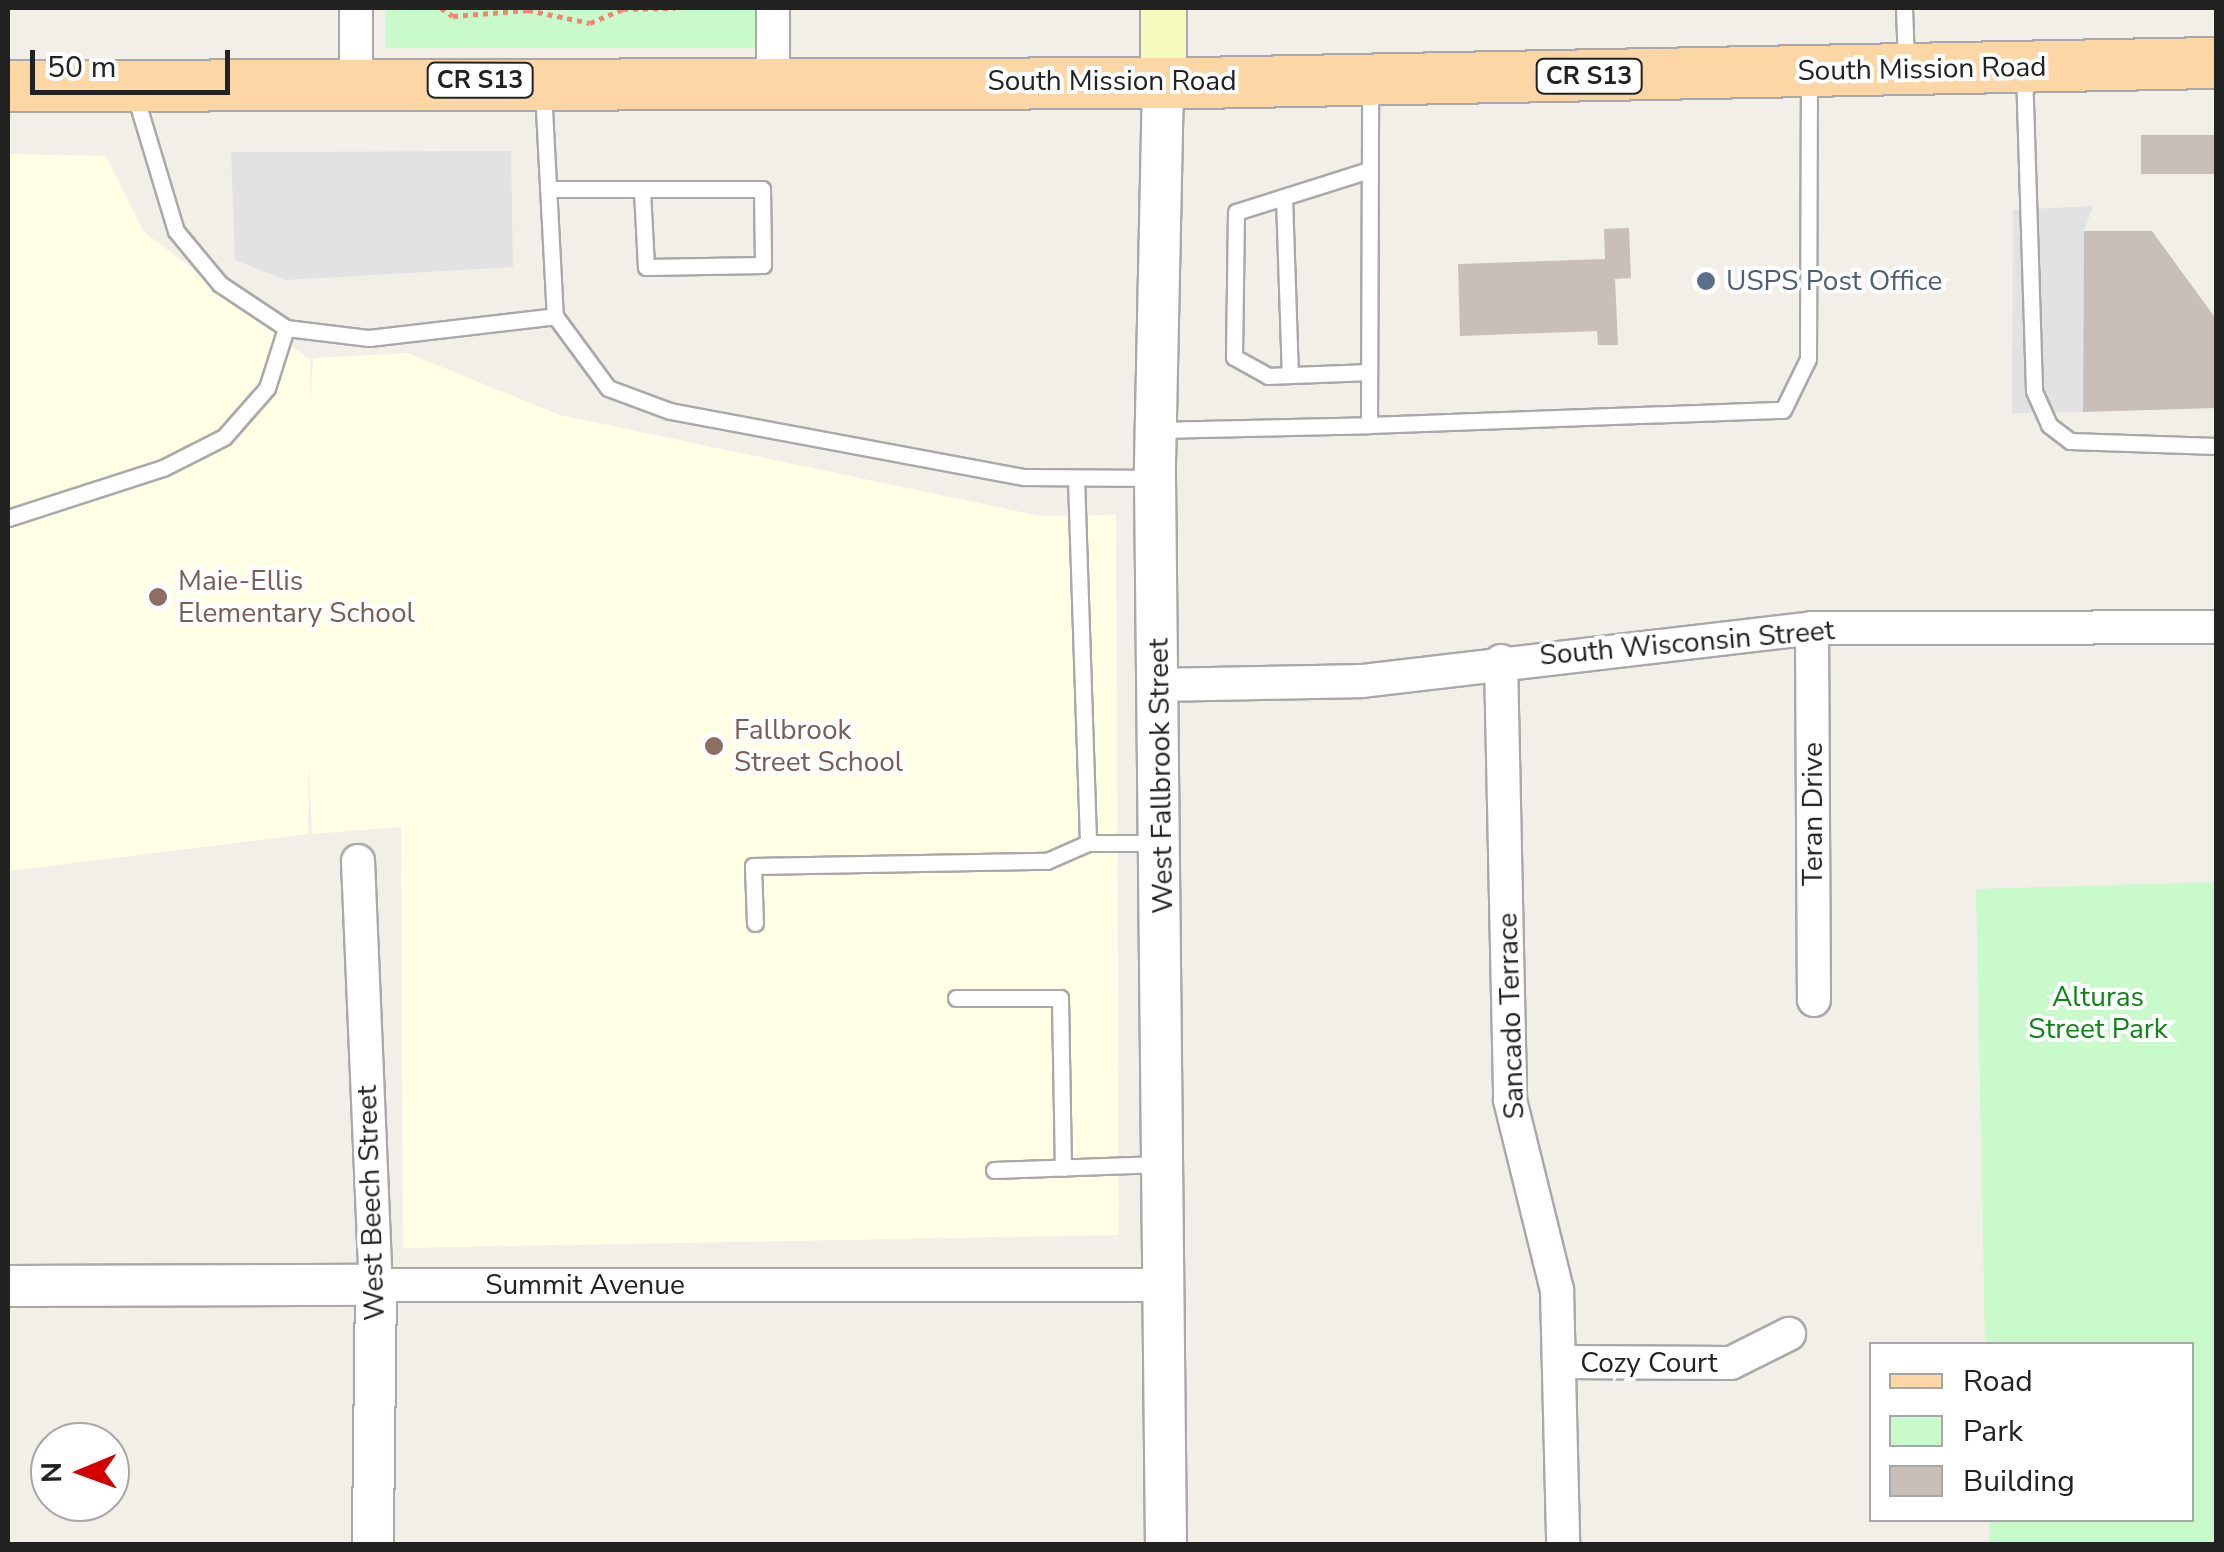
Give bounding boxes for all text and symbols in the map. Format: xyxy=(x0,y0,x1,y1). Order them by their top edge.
scale bar xyxy=(35,30,235,92)
text: 50 m xyxy=(47,47,116,88)
street label: South Mission Road xyxy=(1797,50,2047,88)
road number: CR S13 xyxy=(1534,56,1644,96)
road number: CR S13 xyxy=(425,60,535,100)
street label: South Mission Road xyxy=(987,64,1237,98)
place label: USPS Post Office xyxy=(1726,264,1942,298)
marker: USPS Post Office xyxy=(1695,270,1717,292)
place label: Maie-Ellis Elementary School xyxy=(178,564,415,630)
marker: Maie-Ellis Elementary School xyxy=(147,586,169,608)
street label: South Wisconsin Street xyxy=(1538,613,1836,673)
street label: West Fallbrook Street xyxy=(1142,638,1180,914)
place label: Fallbrook Street School xyxy=(734,713,903,779)
marker: Fallbrook Street School xyxy=(703,735,725,757)
street label: Teran Drive xyxy=(1796,742,1830,886)
street label: Sancado Terrace xyxy=(1491,912,1531,1120)
park label: Alturas Street Park xyxy=(2028,980,2168,1046)
street label: West Beech Street xyxy=(350,1085,392,1321)
street label: Summit Avenue xyxy=(485,1268,685,1302)
legend xyxy=(1869,1342,2194,1522)
street label: Cozy Court xyxy=(1580,1346,1718,1380)
text: Road xyxy=(1963,1361,2033,1402)
text: Park xyxy=(1963,1411,2023,1452)
north arrow xyxy=(30,1422,130,1522)
text: Building xyxy=(1963,1461,2075,1502)
text: N xyxy=(33,1462,71,1483)

